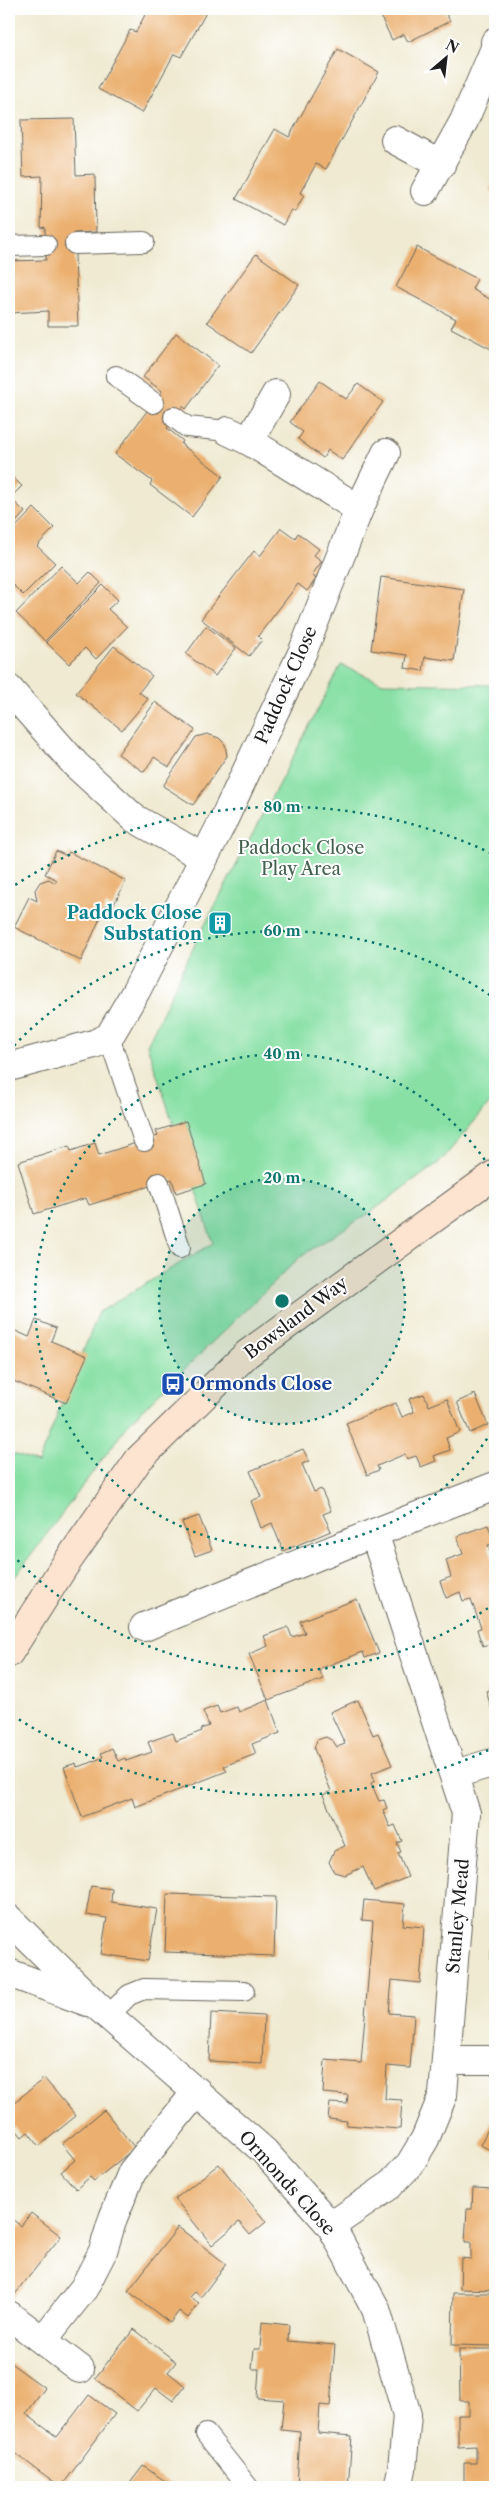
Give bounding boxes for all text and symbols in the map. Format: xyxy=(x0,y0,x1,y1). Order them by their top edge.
north arrow xyxy=(422,32,472,82)
text: N xyxy=(443,36,462,57)
street label: Paddock Close xyxy=(250,623,322,747)
text: 80 m xyxy=(263,797,301,816)
park label: Paddock Close Play Area xyxy=(238,837,364,880)
place label: Paddock Close Substation xyxy=(67,902,203,945)
building icon: Paddock Close Substation xyxy=(207,910,233,936)
text: 60 m xyxy=(263,921,301,940)
text: 40 m xyxy=(263,1044,301,1063)
text: 20 m xyxy=(263,1168,301,1187)
street label: Bowsland Way xyxy=(240,1271,353,1364)
centre of rings xyxy=(273,1292,291,1310)
bus stop icon: Ormonds Close xyxy=(160,1371,186,1397)
place label: Ormonds Close xyxy=(190,1373,332,1395)
street label: Stanley Mead xyxy=(442,1857,474,1975)
street label: Ormonds Close xyxy=(234,2126,340,2240)

